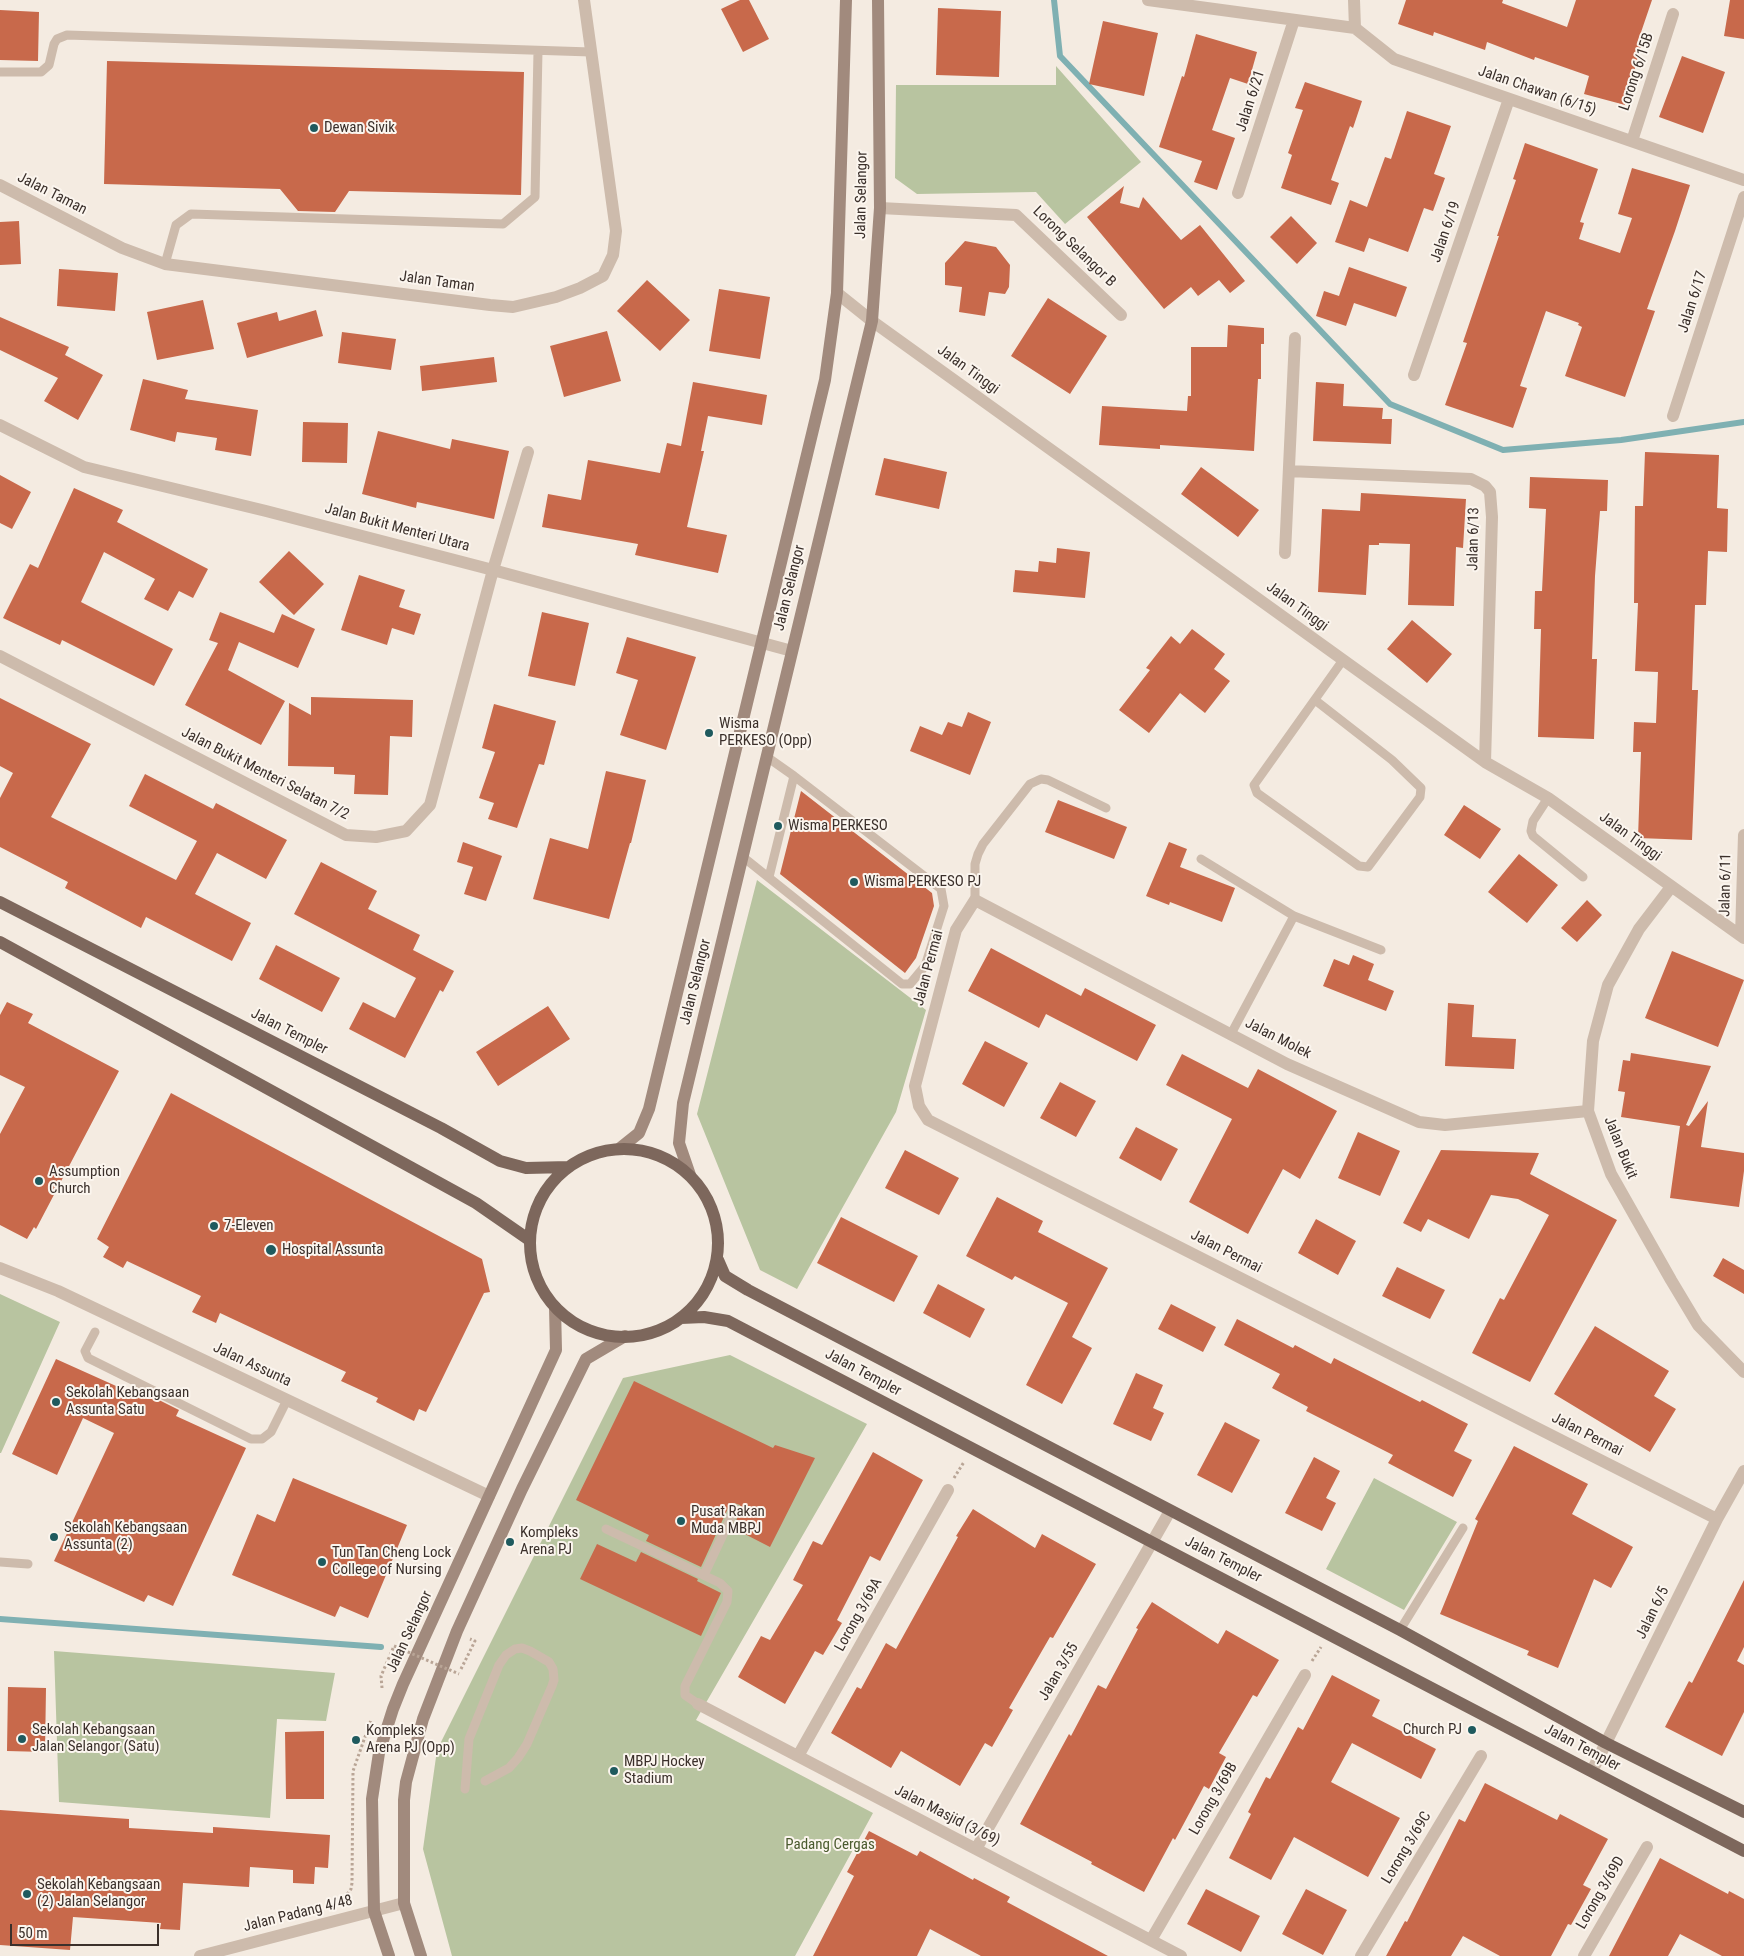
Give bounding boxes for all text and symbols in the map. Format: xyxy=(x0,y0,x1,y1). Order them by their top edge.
street label: Lorong 6/15B xyxy=(1616,31,1658,113)
street label: Jalan Chawan (6/15) xyxy=(1476,62,1598,120)
street label: Jalan 6/21 xyxy=(1233,68,1269,134)
place label: Dewan Sivik xyxy=(324,119,395,137)
marker: Dewan Sivik xyxy=(308,122,320,134)
street label: Jalan Selangor xyxy=(852,151,872,239)
street label: Jalan Taman xyxy=(14,169,90,219)
street label: Jalan 6/19 xyxy=(1427,199,1465,265)
street label: Lorong Selangor B xyxy=(1029,203,1119,291)
street label: Jalan Taman xyxy=(398,268,476,296)
street label: Jalan 6/17 xyxy=(1675,269,1711,335)
street label: Jalan Tinggi xyxy=(933,341,1003,399)
street label: Jalan Bukit Menteri Utara xyxy=(323,500,471,556)
street label: Jalan 6/13 xyxy=(1464,507,1484,571)
street label: Jalan Selangor xyxy=(771,543,809,633)
street label: Jalan Tinggi xyxy=(1262,578,1332,636)
place label: Wisma PERKESO (Opp) xyxy=(719,715,812,750)
street label: Jalan Bukit Menteri Selatan 7/2 xyxy=(178,724,352,824)
marker: Wisma PERKESO (Opp) xyxy=(703,727,715,739)
street label: Jalan Tinggi xyxy=(1595,808,1665,866)
place label: Wisma PERKESO xyxy=(788,817,888,835)
marker: Wisma PERKESO xyxy=(772,820,784,832)
street label: Jalan 6/11 xyxy=(1716,853,1736,917)
place label: Wisma PERKESO PJ xyxy=(864,873,981,891)
marker: Wisma PERKESO PJ xyxy=(848,876,860,888)
street label: Jalan Permai xyxy=(910,928,948,1008)
street label: Jalan Selangor xyxy=(677,937,715,1027)
street label: Jalan Templer xyxy=(248,1005,330,1059)
street label: Jalan Molek xyxy=(1242,1015,1314,1063)
street label: Jalan Bukit xyxy=(1599,1114,1641,1182)
place label: Assumption Church xyxy=(49,1163,120,1198)
marker: Assumption Church xyxy=(33,1175,45,1187)
place label: 7-Eleven xyxy=(224,1217,274,1235)
marker: 7-Eleven xyxy=(208,1220,220,1232)
street label: Jalan Permai xyxy=(1187,1226,1265,1278)
place label: Hospital Assunta xyxy=(282,1241,383,1259)
marker: Hospital Assunta xyxy=(264,1243,278,1257)
street label: Jalan Assunta xyxy=(210,1339,294,1391)
street label: Jalan Templer xyxy=(822,1345,904,1401)
place label: Sekolah Kebangsaan Assunta Satu xyxy=(66,1384,189,1419)
marker: Sekolah Kebangsaan Assunta Satu xyxy=(50,1396,62,1408)
street label: Jalan Permai xyxy=(1548,1409,1626,1461)
place label: Pusat Rakan Muda MBPJ xyxy=(691,1503,765,1538)
marker: Pusat Rakan Muda MBPJ xyxy=(675,1515,687,1527)
place label: Sekolah Kebangsaan Assunta (2) xyxy=(64,1519,187,1554)
place label: Kompleks Arena PJ xyxy=(520,1524,578,1559)
marker: Sekolah Kebangsaan Assunta (2) xyxy=(48,1531,60,1543)
street label: Jalan Templer xyxy=(1182,1533,1264,1587)
marker: Kompleks Arena PJ xyxy=(504,1536,516,1548)
place label: Tun Tan Cheng Lock College of Nursing xyxy=(332,1544,451,1579)
marker: Tun Tan Cheng Lock College of Nursing xyxy=(316,1556,328,1568)
street label: Lorong 3/69A xyxy=(831,1575,887,1655)
street label: Jalan 6/5 xyxy=(1633,1584,1673,1642)
street label: Jalan Selangor xyxy=(383,1588,437,1676)
street label: Jalan 3/55 xyxy=(1035,1640,1083,1704)
street label: Jalan Templer xyxy=(1541,1720,1623,1776)
place label: Sekolah Kebangsaan Jalan Selangor (Satu) xyxy=(32,1721,160,1756)
place label: Church PJ xyxy=(1403,1721,1462,1739)
place label: Kompleks Arena PJ (Opp) xyxy=(366,1722,455,1757)
marker: Church PJ xyxy=(1466,1724,1478,1736)
marker: Sekolah Kebangsaan Jalan Selangor (Satu) xyxy=(16,1733,28,1745)
marker: Kompleks Arena PJ (Opp) xyxy=(350,1734,362,1746)
place label: MBPJ Hockey Stadium xyxy=(624,1753,705,1788)
street label: Lorong 3/69B xyxy=(1186,1760,1242,1838)
marker: MBPJ Hockey Stadium xyxy=(608,1765,620,1777)
street label: Jalan Masjid (3/69) xyxy=(891,1782,1003,1850)
street label: Lorong 3/69C xyxy=(1378,1809,1436,1887)
park label: Padang Cergas xyxy=(785,1836,875,1854)
street label: Lorong 3/69D xyxy=(1573,1853,1629,1933)
place label: Sekolah Kebangsaan (2) Jalan Selangor xyxy=(37,1876,160,1911)
marker: Sekolah Kebangsaan (2) Jalan Selangor xyxy=(21,1888,33,1900)
street label: Jalan Padang 4/48 xyxy=(242,1892,354,1936)
scale bar xyxy=(12,1914,161,1946)
text: 50 m xyxy=(18,1924,48,1942)

